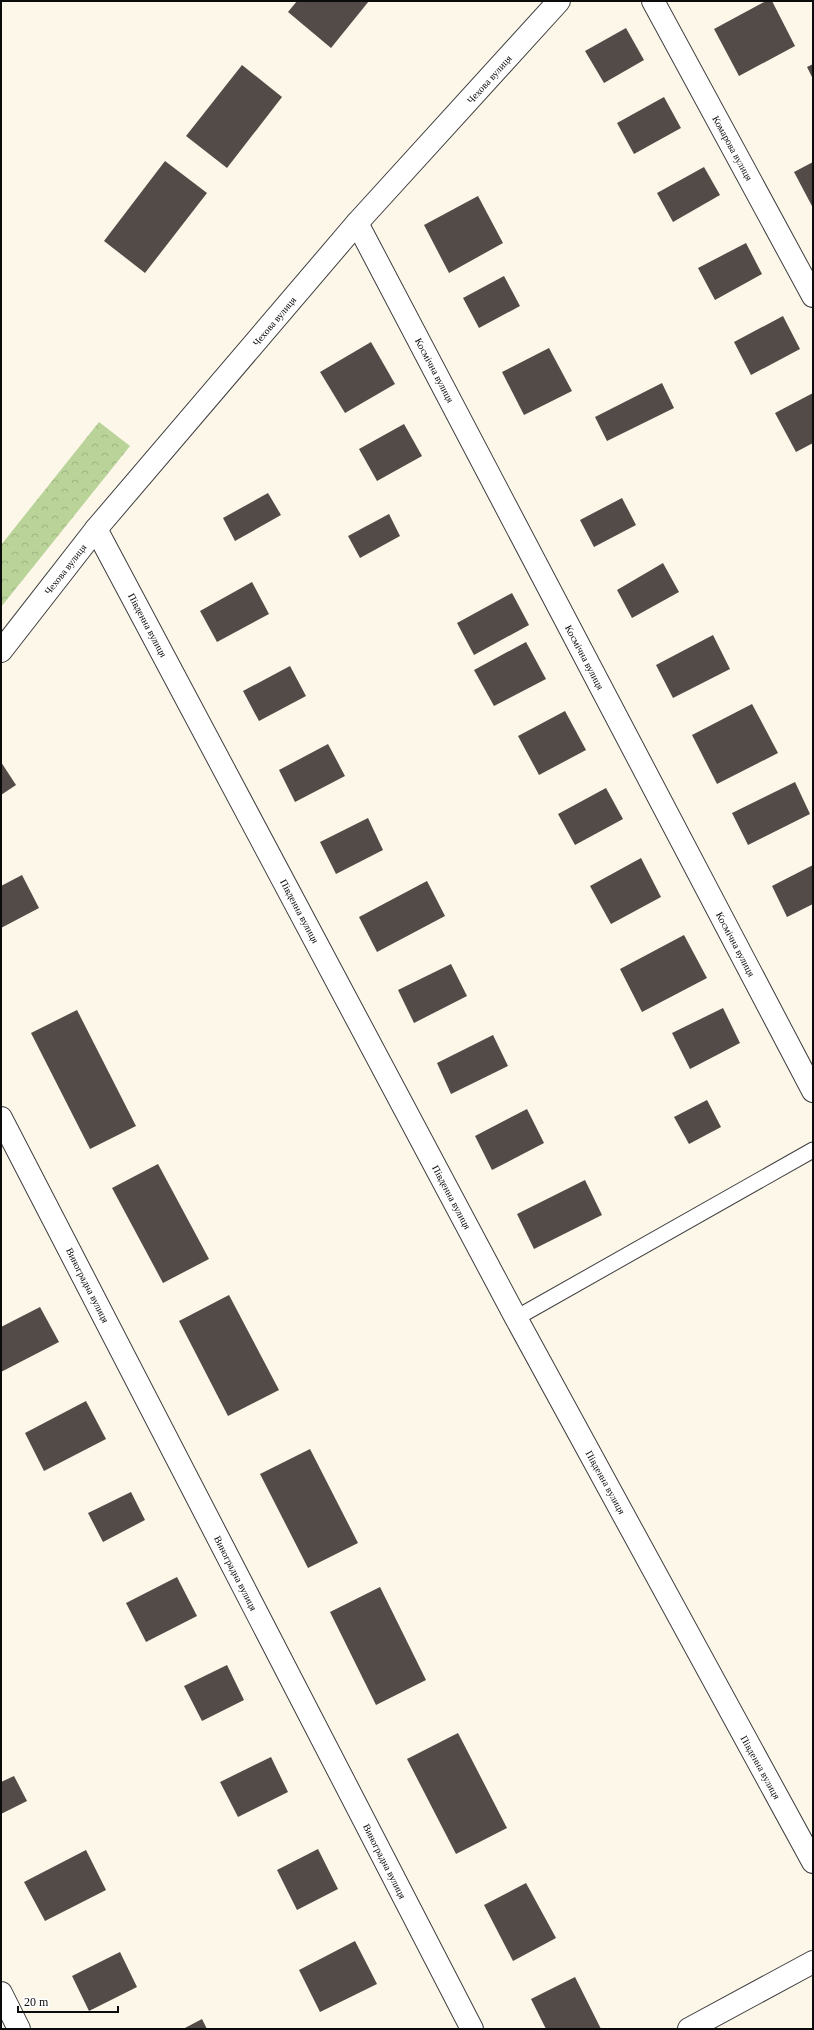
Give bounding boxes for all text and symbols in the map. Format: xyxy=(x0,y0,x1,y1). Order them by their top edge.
street label: Чехова вулиця xyxy=(465,53,514,106)
street label: Комарова вулиця xyxy=(710,114,755,183)
street label: Чехова вулиця xyxy=(251,294,299,348)
street label: Космічна вулиця xyxy=(413,336,456,405)
street label: Чехова вулиця xyxy=(42,541,89,597)
street label: Південна вулиця xyxy=(126,591,169,659)
street label: Космічна вулиця xyxy=(563,623,606,692)
street label: Південна вулиця xyxy=(278,877,321,945)
street label: Космічна вулиця xyxy=(714,910,757,979)
street label: Південна вулиця xyxy=(430,1163,473,1231)
street label: Виноградна вулиця xyxy=(64,1246,111,1325)
street label: Південна вулиця xyxy=(584,1449,628,1516)
street label: Виноградна вулиця xyxy=(212,1534,259,1613)
street label: Південна вулиця xyxy=(739,1734,783,1801)
street label: Виноградна вулиця xyxy=(361,1822,408,1901)
scale bar xyxy=(18,1988,118,2014)
text: 20 m xyxy=(24,1995,49,2009)

